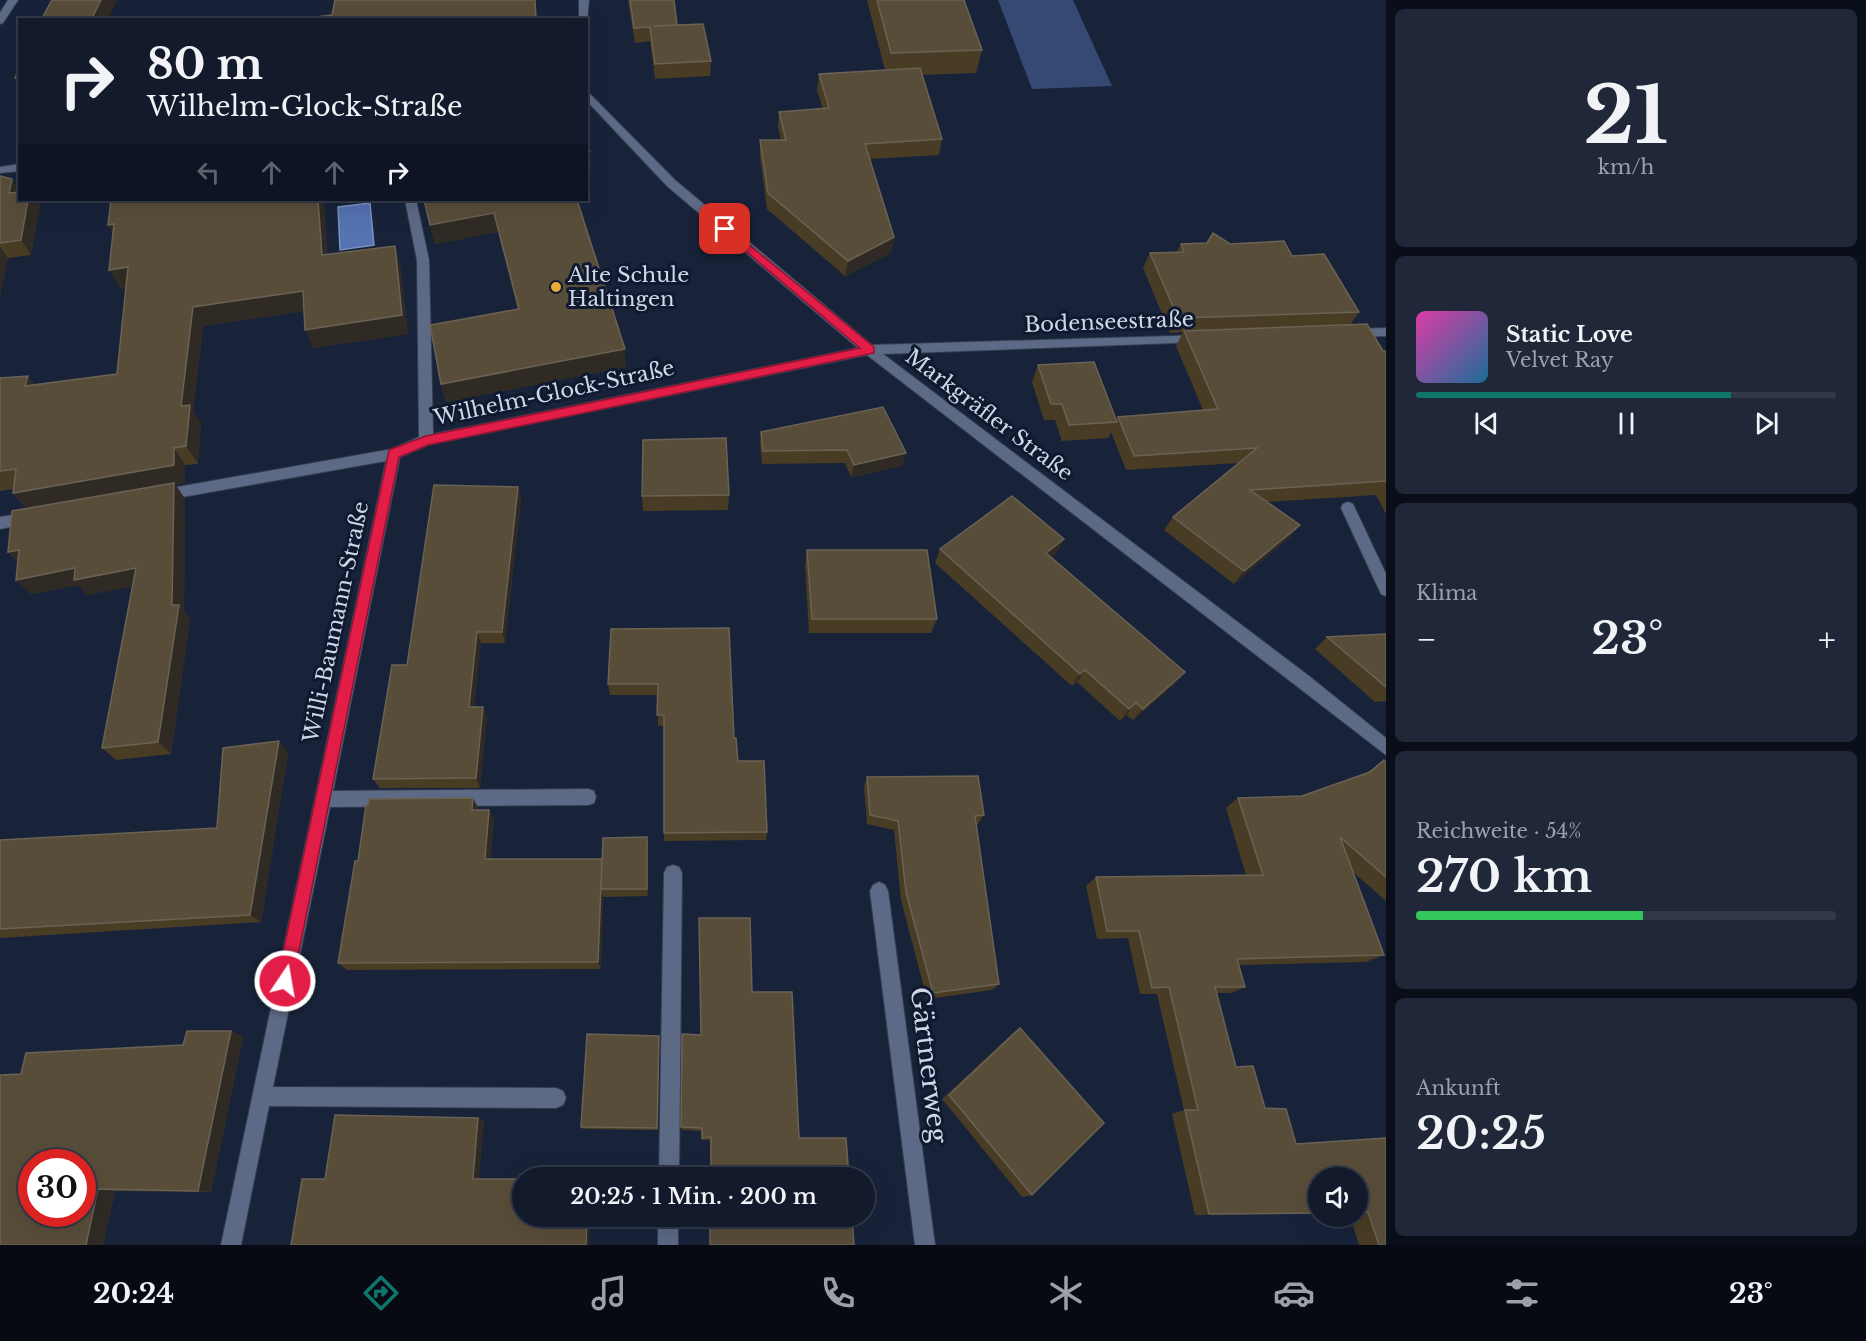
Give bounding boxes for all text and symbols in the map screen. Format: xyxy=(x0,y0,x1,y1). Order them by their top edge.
text: 80 m xyxy=(147,38,263,90)
icon: right xyxy=(48,42,126,120)
text: 21 xyxy=(1584,67,1668,164)
text: Wilhelm-Glock-Straße xyxy=(147,90,463,123)
text: km/h xyxy=(1598,155,1654,179)
icon: left xyxy=(192,156,225,189)
icon: ahead xyxy=(255,156,288,189)
icon: ahead xyxy=(318,156,351,189)
icon: right xyxy=(381,156,414,189)
pin xyxy=(699,203,750,254)
icon: arrive xyxy=(708,212,741,245)
place label: Alte Schule Haltingen xyxy=(567,262,689,312)
marker: Alte Schule Haltingen xyxy=(549,280,563,294)
street label: Bodenseestraße xyxy=(1024,306,1194,338)
text: Static Love xyxy=(1506,321,1633,348)
street label: Markgräfler Straße xyxy=(900,344,1078,486)
text: Velvet Ray xyxy=(1506,348,1614,372)
street label: Wilhelm-Glock-Straße xyxy=(430,355,677,431)
icon: previous xyxy=(1470,407,1503,440)
icon: pause xyxy=(1610,407,1643,440)
icon: next xyxy=(1750,407,1783,440)
street label: Willi-Baumann-Straße xyxy=(297,499,374,746)
text: Klima xyxy=(1416,581,1477,605)
text: 23° xyxy=(1591,610,1664,666)
text: − xyxy=(1416,619,1437,660)
text: + xyxy=(1818,619,1836,660)
text: Reichweite · 54% xyxy=(1416,819,1582,843)
text: 270 km xyxy=(1416,848,1592,904)
position arrow xyxy=(253,949,317,1013)
street label: Gärtnerweg xyxy=(904,985,954,1145)
text: Ankunft xyxy=(1416,1076,1501,1100)
text: 20:25 xyxy=(1416,1105,1546,1161)
speed limit sign: 30 xyxy=(18,1149,96,1227)
map controls xyxy=(1308,1167,1368,1227)
button: sound xyxy=(1308,1167,1368,1227)
text: 20:25 · 1 Min. · 200 m xyxy=(570,1183,817,1210)
icon: directions xyxy=(360,1272,402,1314)
icon: music xyxy=(588,1272,630,1314)
icon: phone xyxy=(817,1272,859,1314)
icon: climate xyxy=(1045,1272,1087,1314)
icon: car xyxy=(1273,1272,1315,1314)
icon: filters xyxy=(1501,1272,1543,1314)
text: 20:24 xyxy=(93,1277,174,1310)
text: 23° xyxy=(1729,1277,1773,1310)

